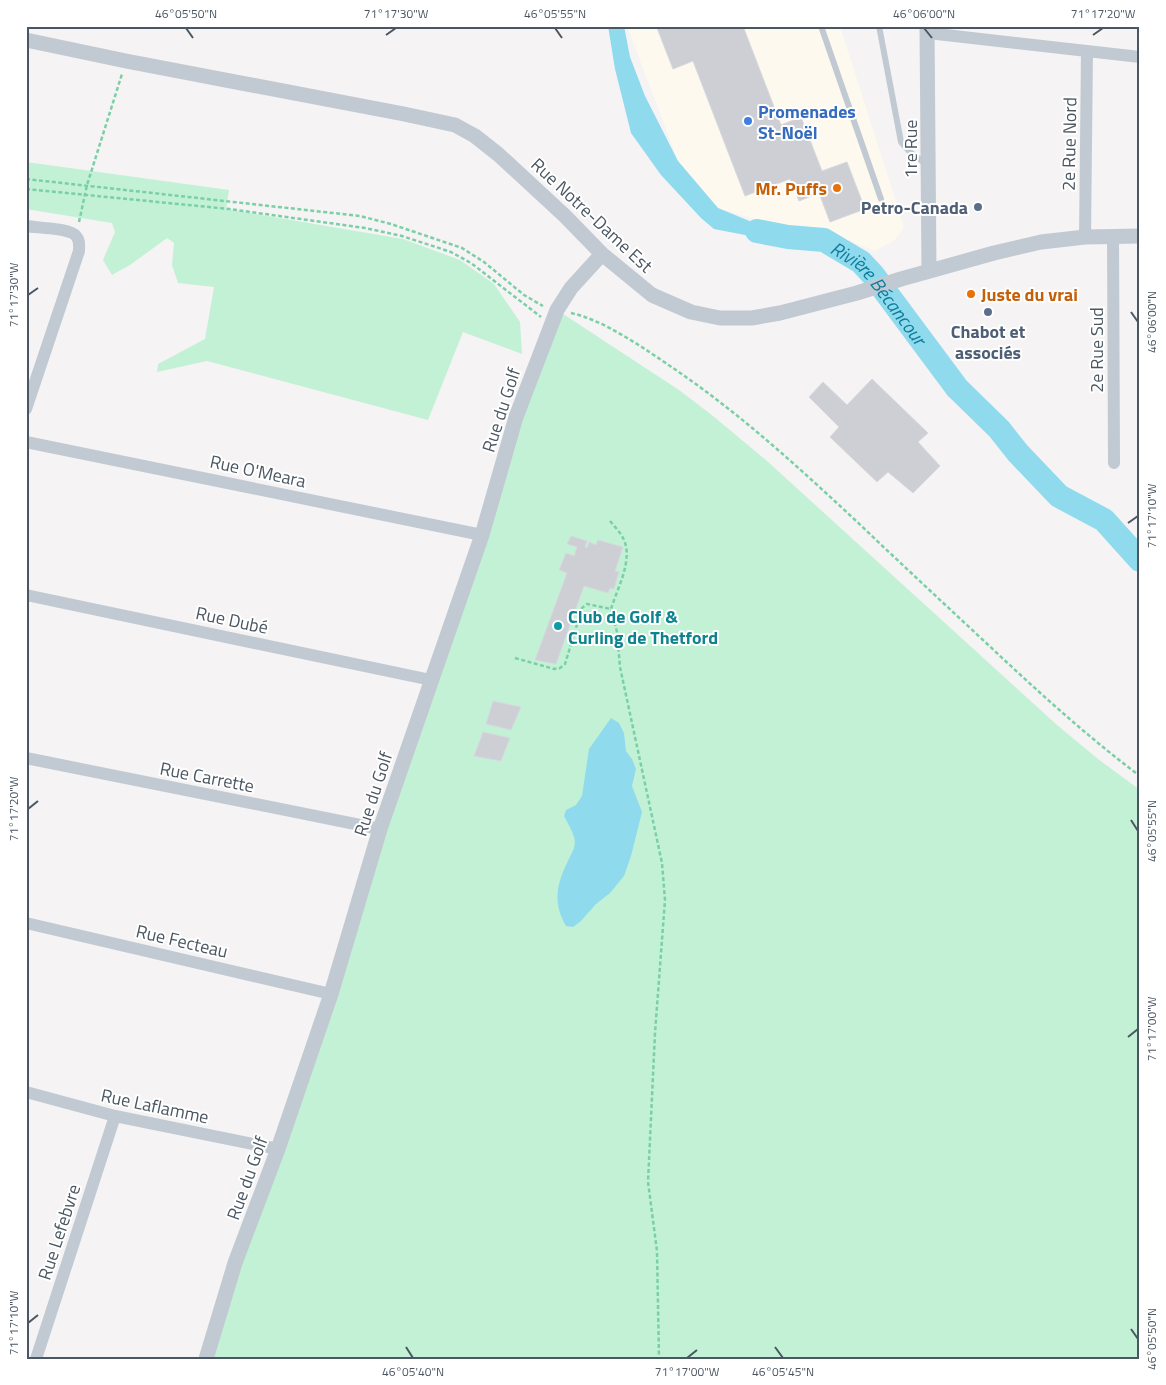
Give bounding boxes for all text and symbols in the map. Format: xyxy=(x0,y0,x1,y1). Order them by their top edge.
text: 46°05'50"N xyxy=(155,4,217,23)
text: 71°17'30"W xyxy=(364,4,429,23)
text: 46°05'55"N xyxy=(524,4,586,23)
text: 46°06'00"N xyxy=(893,4,955,23)
text: 71°17'20"W xyxy=(1071,4,1136,23)
street label: 2e Rue Nord xyxy=(1055,97,1083,191)
place label: Promenades St-Noël xyxy=(758,98,856,146)
marker: Promenades St-Noël xyxy=(742,115,754,127)
street label: 1re Rue xyxy=(897,120,924,178)
street label: Rue Notre-Dame Est xyxy=(525,151,659,279)
place label: Mr. Puffs xyxy=(755,175,827,202)
marker: Mr. Puffs xyxy=(831,182,843,194)
place label: Petro-Canada xyxy=(861,194,968,221)
marker: Petro-Canada xyxy=(972,201,984,213)
water label: Rivière Bécancour xyxy=(826,233,936,352)
text: 71°17'30"W xyxy=(4,262,23,327)
place label: Juste du vrai xyxy=(981,281,1078,308)
marker: Juste du vrai xyxy=(965,288,977,300)
text: 46°06'00"N xyxy=(1142,291,1161,353)
marker: Chabot et associés xyxy=(982,306,994,318)
street label: 2e Rue Sud xyxy=(1083,307,1110,393)
place label: Chabot et associés xyxy=(951,318,1026,366)
street label: Rue du Golf xyxy=(475,364,527,456)
street label: Rue O'Meara xyxy=(207,448,309,494)
text: 71°17'10"W xyxy=(1142,483,1161,548)
street label: Rue Dubé xyxy=(193,599,271,641)
place label: Club de Golf & Curling de Thetford xyxy=(568,603,718,651)
marker: Club de Golf & Curling de Thetford xyxy=(552,620,564,632)
street label: Rue du Golf xyxy=(347,748,399,840)
street label: Rue Carrette xyxy=(158,755,256,799)
text: 71°17'20"W xyxy=(4,776,23,841)
text: 46°05'55"N xyxy=(1142,800,1161,862)
street label: Rue Fecteau xyxy=(133,917,231,965)
text: 71°17'00"W xyxy=(1142,996,1161,1061)
street label: Rue Laflamme xyxy=(99,1081,211,1131)
street label: Rue du Golf xyxy=(219,1132,275,1224)
street label: Rue Lefebvre xyxy=(31,1181,87,1283)
text: 71°17'10"W xyxy=(4,1290,23,1355)
text: 46°05'50"N xyxy=(1142,1308,1161,1370)
text: 46°05'40"N xyxy=(382,1362,444,1381)
text: 71°17'00"W xyxy=(655,1362,720,1381)
text: 46°05'45"N xyxy=(752,1362,814,1381)

